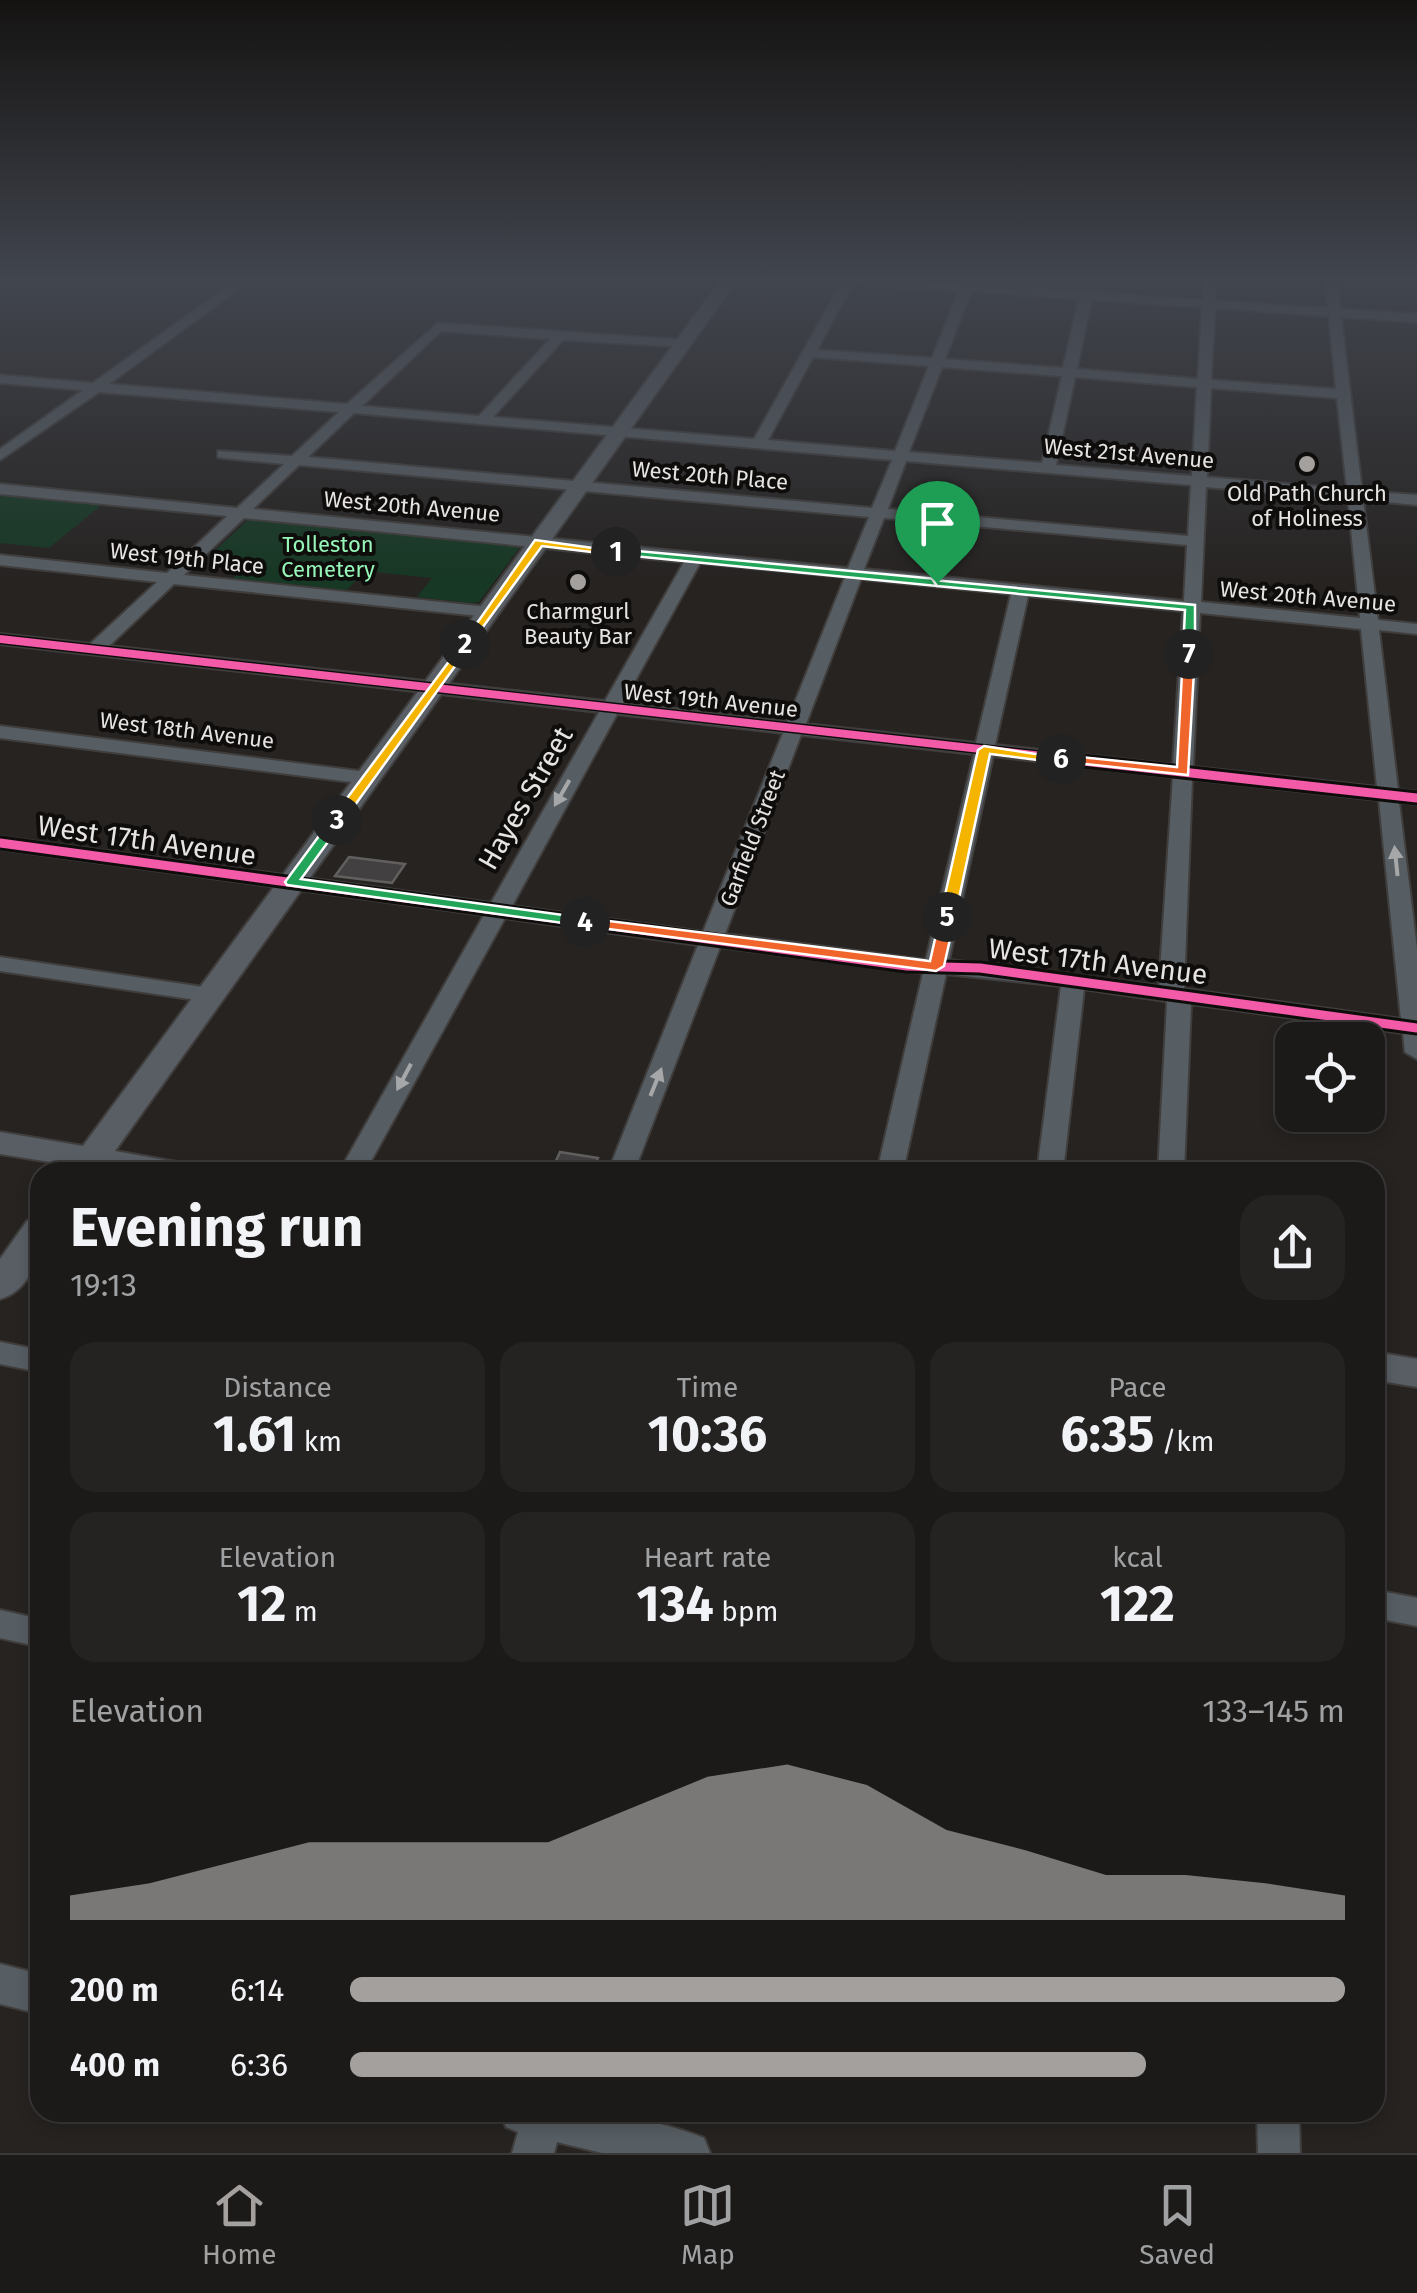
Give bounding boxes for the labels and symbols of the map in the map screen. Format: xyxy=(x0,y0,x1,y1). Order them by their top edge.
street label: West 21st Avenue xyxy=(1043,433,1215,474)
marker: Old Path Church of Holiness xyxy=(1296,453,1318,475)
street label: West 20th Place xyxy=(631,455,789,496)
place label: Old Path Church of Holiness xyxy=(1227,480,1387,532)
pin xyxy=(895,481,980,584)
street label: West 20th Avenue xyxy=(323,485,501,528)
pin: 1 xyxy=(591,527,641,577)
park label: Tolleston Cemetery xyxy=(281,531,375,583)
street label: West 19th Place xyxy=(109,537,265,580)
marker: Charmgurl Beauty Bar xyxy=(567,571,589,593)
street label: West 20th Avenue xyxy=(1219,575,1397,618)
place label: Charmgurl Beauty Bar xyxy=(524,598,633,650)
pin: 2 xyxy=(440,619,490,669)
pin: 7 xyxy=(1164,629,1214,679)
street label: West 19th Avenue xyxy=(623,678,799,723)
street label: West 18th Avenue xyxy=(98,706,276,755)
street label: Hayes Street xyxy=(471,720,580,875)
pin: 6 xyxy=(1036,734,1086,784)
street label: Garfield Street xyxy=(714,766,791,910)
one-way arrow xyxy=(554,779,571,808)
pin: 3 xyxy=(312,795,362,845)
street label: West 17th Avenue xyxy=(36,809,258,872)
one-way arrow xyxy=(1388,845,1404,877)
pin: 5 xyxy=(922,892,972,942)
pin: 4 xyxy=(560,897,610,947)
street label: West 17th Avenue xyxy=(987,932,1209,991)
one-way arrow xyxy=(396,1063,413,1092)
one-way arrow xyxy=(649,1067,665,1097)

